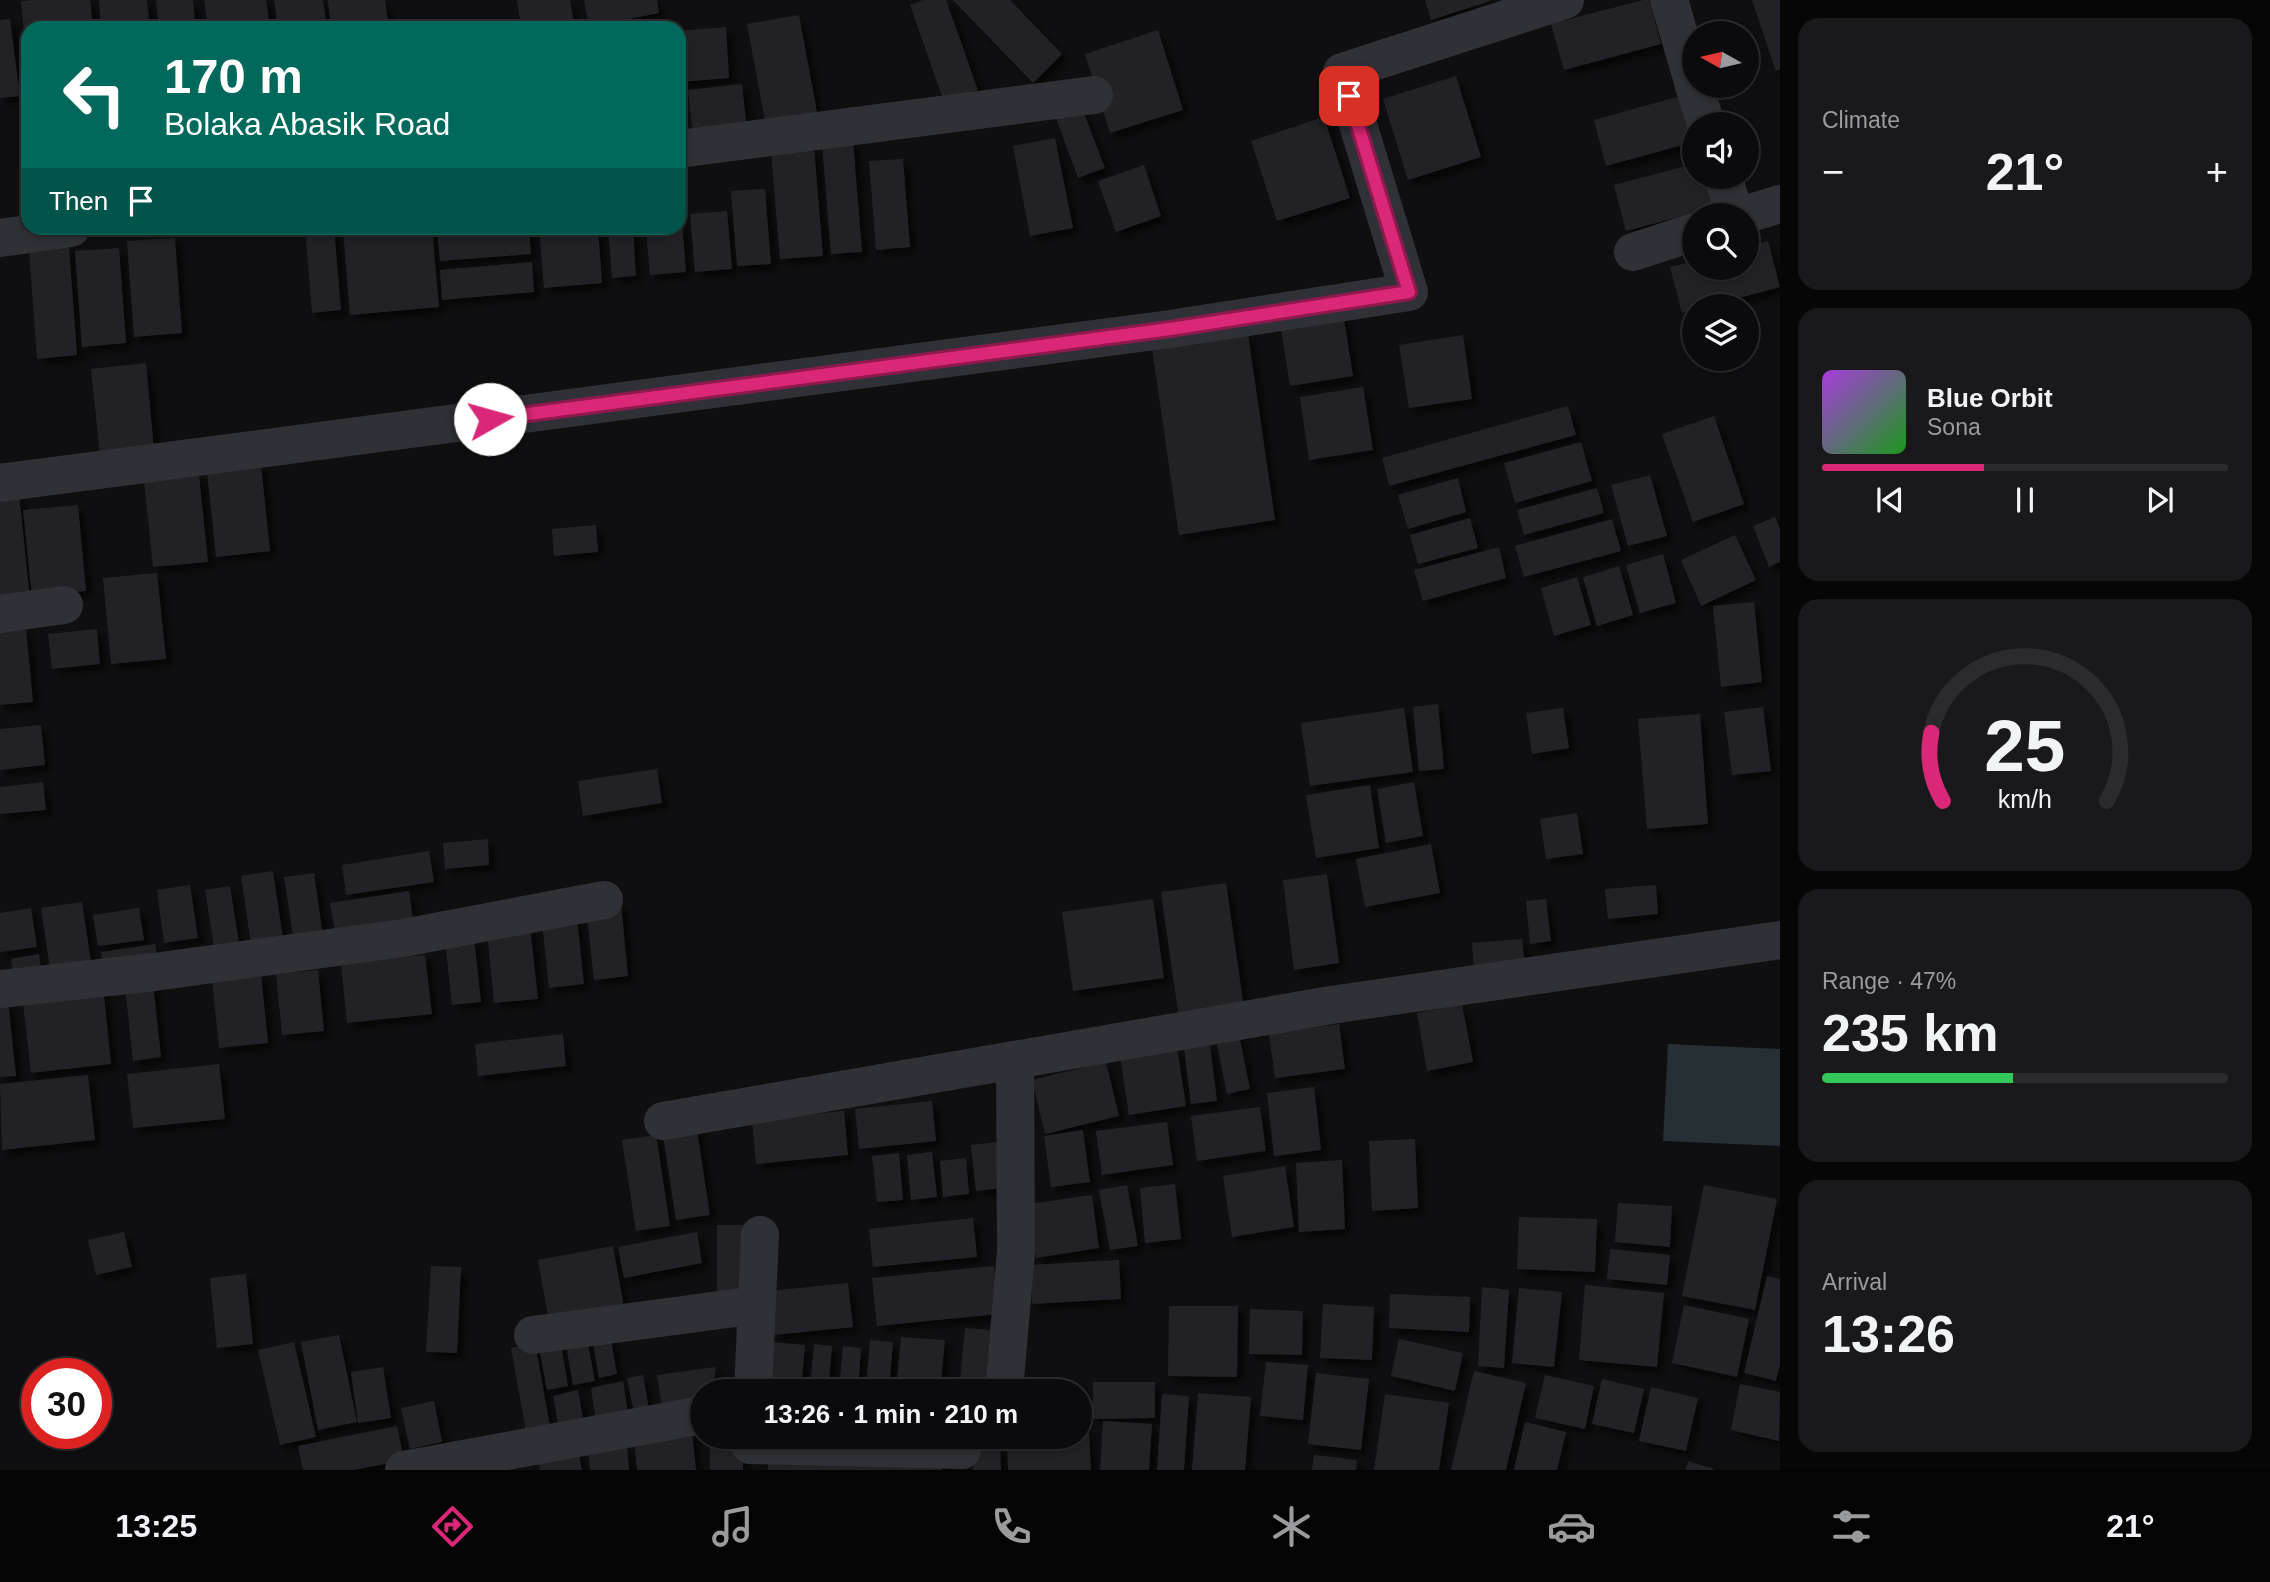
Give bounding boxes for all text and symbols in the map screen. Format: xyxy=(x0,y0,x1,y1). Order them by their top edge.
north arrow xyxy=(1682,21,1759,98)
map controls xyxy=(1682,21,1759,371)
icon: left xyxy=(49,49,140,140)
text: 170 m xyxy=(164,49,303,103)
pin xyxy=(1319,66,1379,126)
icon: arrive xyxy=(1330,77,1368,115)
text: Bolaka Abasik Road xyxy=(164,106,450,142)
text: Climate xyxy=(1822,107,1900,133)
button: sound xyxy=(1682,112,1759,189)
text: 21° xyxy=(1986,143,2064,201)
text: − xyxy=(1822,151,1844,193)
text: + xyxy=(2206,151,2228,193)
icon: arrive xyxy=(122,182,160,220)
text: Then xyxy=(49,186,108,216)
button: search xyxy=(1682,203,1759,280)
button: layers xyxy=(1682,294,1759,371)
position arrow xyxy=(453,382,527,456)
text: Blue Orbit xyxy=(1927,383,2053,413)
text: Sona xyxy=(1927,414,1981,440)
icon: previous xyxy=(1871,481,1909,519)
icon: pause xyxy=(2006,481,2044,519)
icon: next xyxy=(2141,481,2179,519)
text: 25 xyxy=(1985,705,2065,786)
text: km/h xyxy=(1998,785,2052,813)
text: Range · 47% xyxy=(1822,968,1956,994)
text: 235 km xyxy=(1822,1004,1998,1062)
text: Arrival xyxy=(1822,1269,1887,1295)
text: 13:26 xyxy=(1822,1305,1955,1363)
speed limit sign: 30 xyxy=(21,1358,112,1449)
text: 13:26 · 1 min · 210 m xyxy=(764,1399,1018,1429)
icon: directions xyxy=(428,1502,477,1551)
icon: music xyxy=(708,1502,757,1551)
icon: phone xyxy=(987,1502,1036,1551)
icon: climate xyxy=(1267,1502,1316,1551)
icon: car xyxy=(1547,1502,1596,1551)
icon: filters xyxy=(1827,1502,1876,1551)
text: 13:25 xyxy=(115,1508,197,1544)
text: 21° xyxy=(2106,1508,2155,1544)

